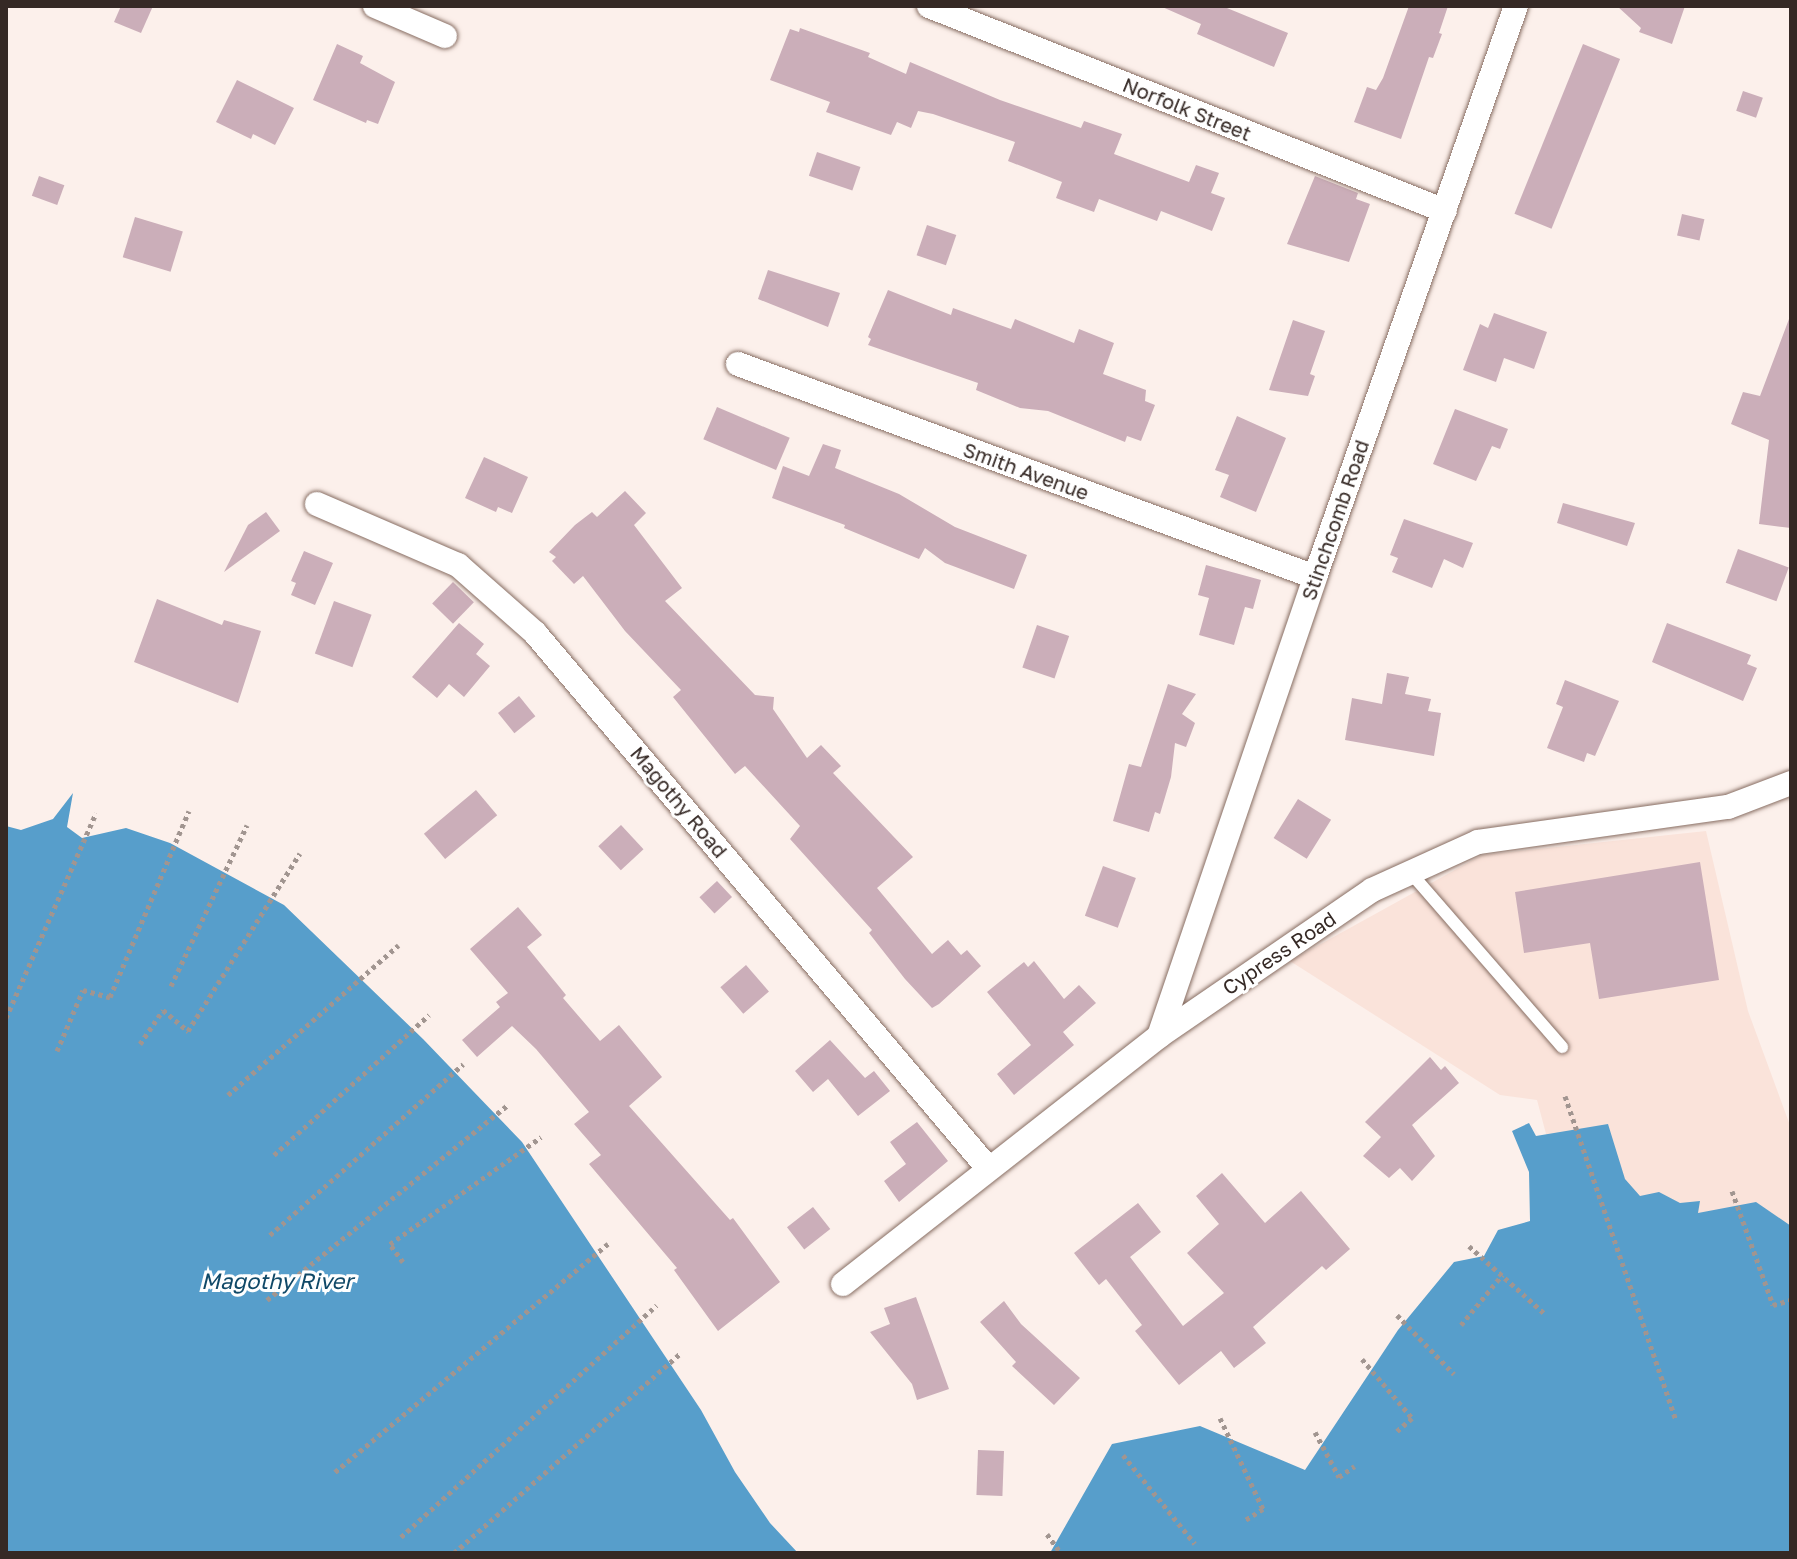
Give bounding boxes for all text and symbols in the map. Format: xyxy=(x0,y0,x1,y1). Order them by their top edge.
street label: Norfolk Street xyxy=(1119,72,1255,146)
street label: Smith Avenue xyxy=(960,437,1092,505)
street label: Stinchcomb Road xyxy=(1296,437,1374,603)
street label: Magothy Road xyxy=(625,741,733,863)
street label: Cypress Road xyxy=(1218,906,1340,1000)
water label: Magothy River xyxy=(201,1268,353,1294)

